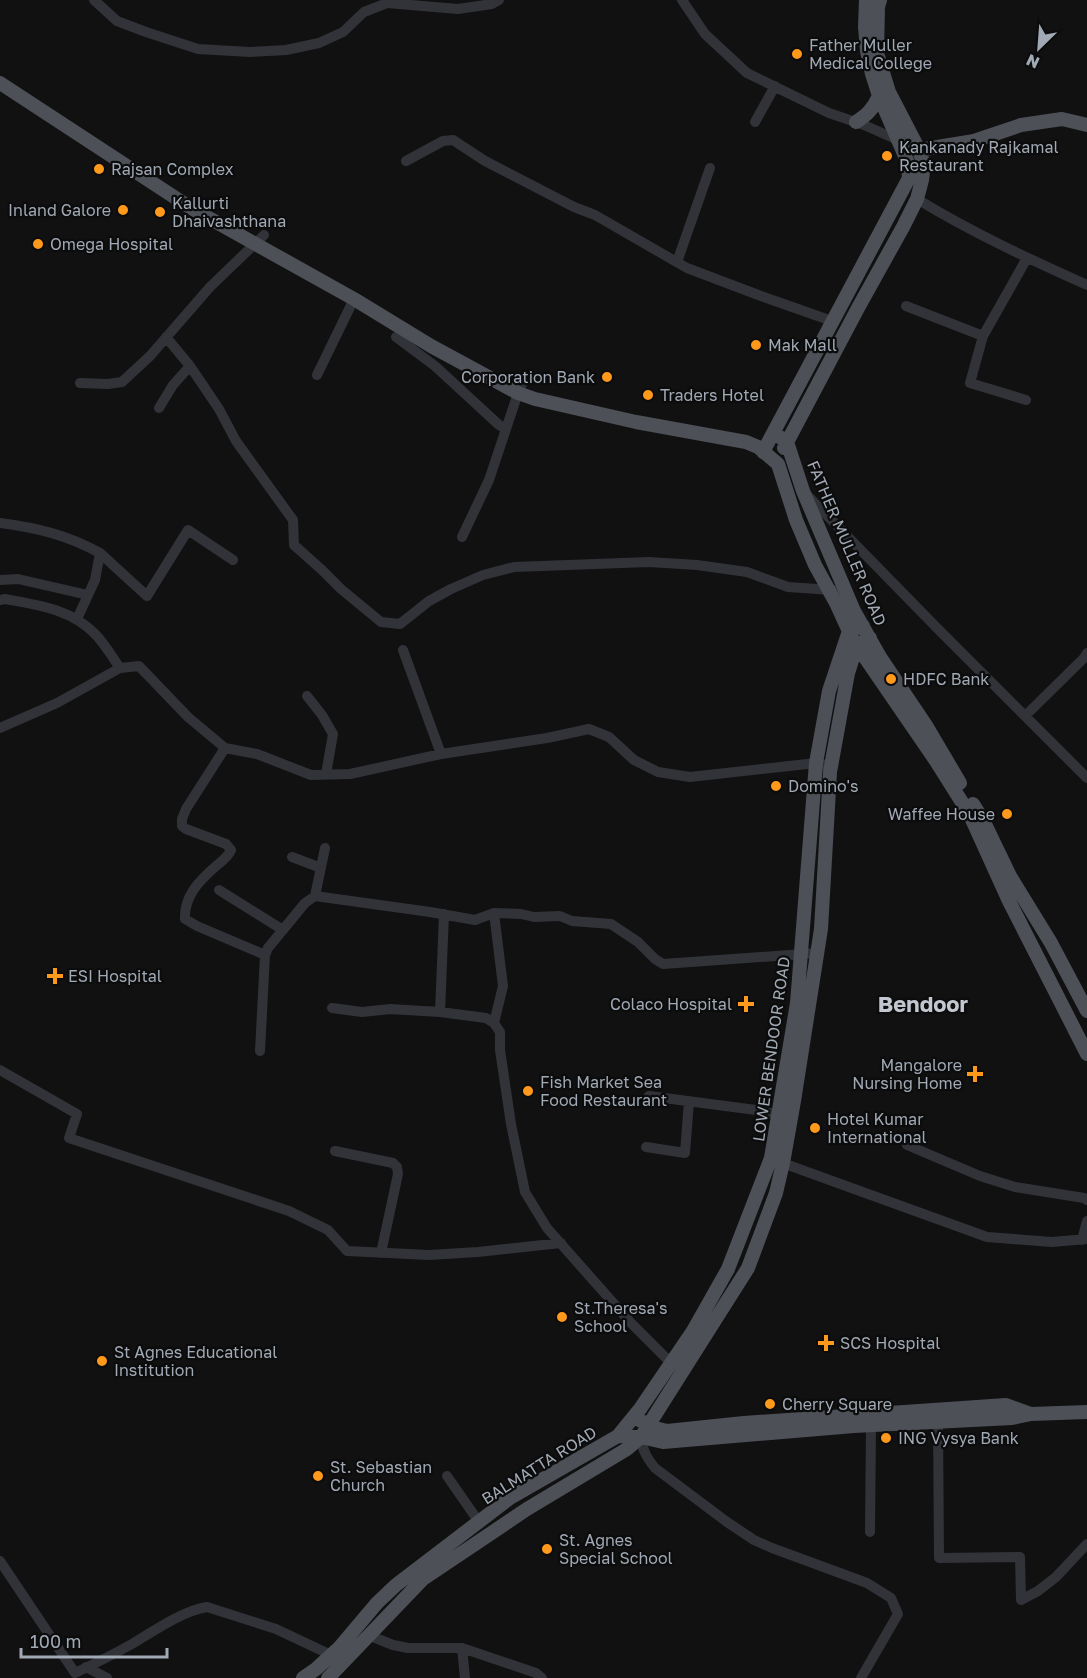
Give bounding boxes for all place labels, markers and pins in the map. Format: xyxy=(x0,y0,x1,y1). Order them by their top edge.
place label: Father Muller Medical College xyxy=(809,35,932,73)
marker: Father Muller Medical College xyxy=(790,47,804,61)
place label: Kankanady Rajkamal Restaurant xyxy=(899,137,1059,175)
marker: Kankanady Rajkamal Restaurant xyxy=(880,149,894,163)
place label: Rajsan Complex xyxy=(111,159,234,179)
marker: Rajsan Complex xyxy=(92,162,106,176)
place label: Kallurti Dhaivashthana xyxy=(172,193,286,231)
place label: Inland Galore xyxy=(8,200,111,220)
marker: Inland Galore xyxy=(116,203,130,217)
marker: Kallurti Dhaivashthana xyxy=(153,205,167,219)
place label: Omega Hospital xyxy=(50,234,173,254)
marker: Omega Hospital xyxy=(31,237,45,251)
place label: Mak Mall xyxy=(768,335,837,355)
marker: Mak Mall xyxy=(749,338,763,352)
place label: Corporation Bank xyxy=(461,367,595,387)
marker: Corporation Bank xyxy=(600,370,614,384)
place label: Traders Hotel xyxy=(660,385,764,405)
marker: Traders Hotel xyxy=(641,388,655,402)
place label: HDFC Bank xyxy=(903,669,989,689)
marker: HDFC Bank xyxy=(884,672,898,686)
place label: Domino's xyxy=(788,776,859,796)
marker: Domino's xyxy=(769,779,783,793)
place label: Waffee House xyxy=(888,804,995,824)
marker: Waffee House xyxy=(1000,807,1014,821)
place label: ESI Hospital xyxy=(68,966,162,986)
marker: ESI Hospital xyxy=(46,967,64,985)
place label: Colaco Hospital xyxy=(610,994,732,1014)
marker: Colaco Hospital xyxy=(737,995,755,1013)
place label: Mangalore Nursing Home xyxy=(852,1055,962,1093)
marker: Mangalore Nursing Home xyxy=(966,1065,984,1083)
place label: Fish Market Sea Food Restaurant xyxy=(540,1072,667,1110)
marker: Fish Market Sea Food Restaurant xyxy=(521,1084,535,1098)
place label: Hotel Kumar International xyxy=(827,1109,927,1147)
marker: Hotel Kumar International xyxy=(808,1121,822,1135)
place label: St.Theresa's School xyxy=(574,1298,667,1336)
marker: St.Theresa's School xyxy=(555,1310,569,1324)
place label: SCS Hospital xyxy=(840,1333,940,1353)
marker: SCS Hospital xyxy=(817,1334,835,1352)
place label: St Agnes Educational Institution xyxy=(114,1342,277,1380)
marker: St Agnes Educational Institution xyxy=(95,1354,109,1368)
place label: Cherry Square xyxy=(782,1394,892,1414)
marker: Cherry Square xyxy=(763,1397,777,1411)
place label: ING Vysya Bank xyxy=(898,1428,1019,1448)
marker: ING Vysya Bank xyxy=(879,1431,893,1445)
place label: St. Sebastian Church xyxy=(330,1457,432,1495)
marker: St. Sebastian Church xyxy=(311,1469,325,1483)
place label: St. Agnes Special School xyxy=(559,1530,673,1568)
marker: St. Agnes Special School xyxy=(540,1542,554,1556)

